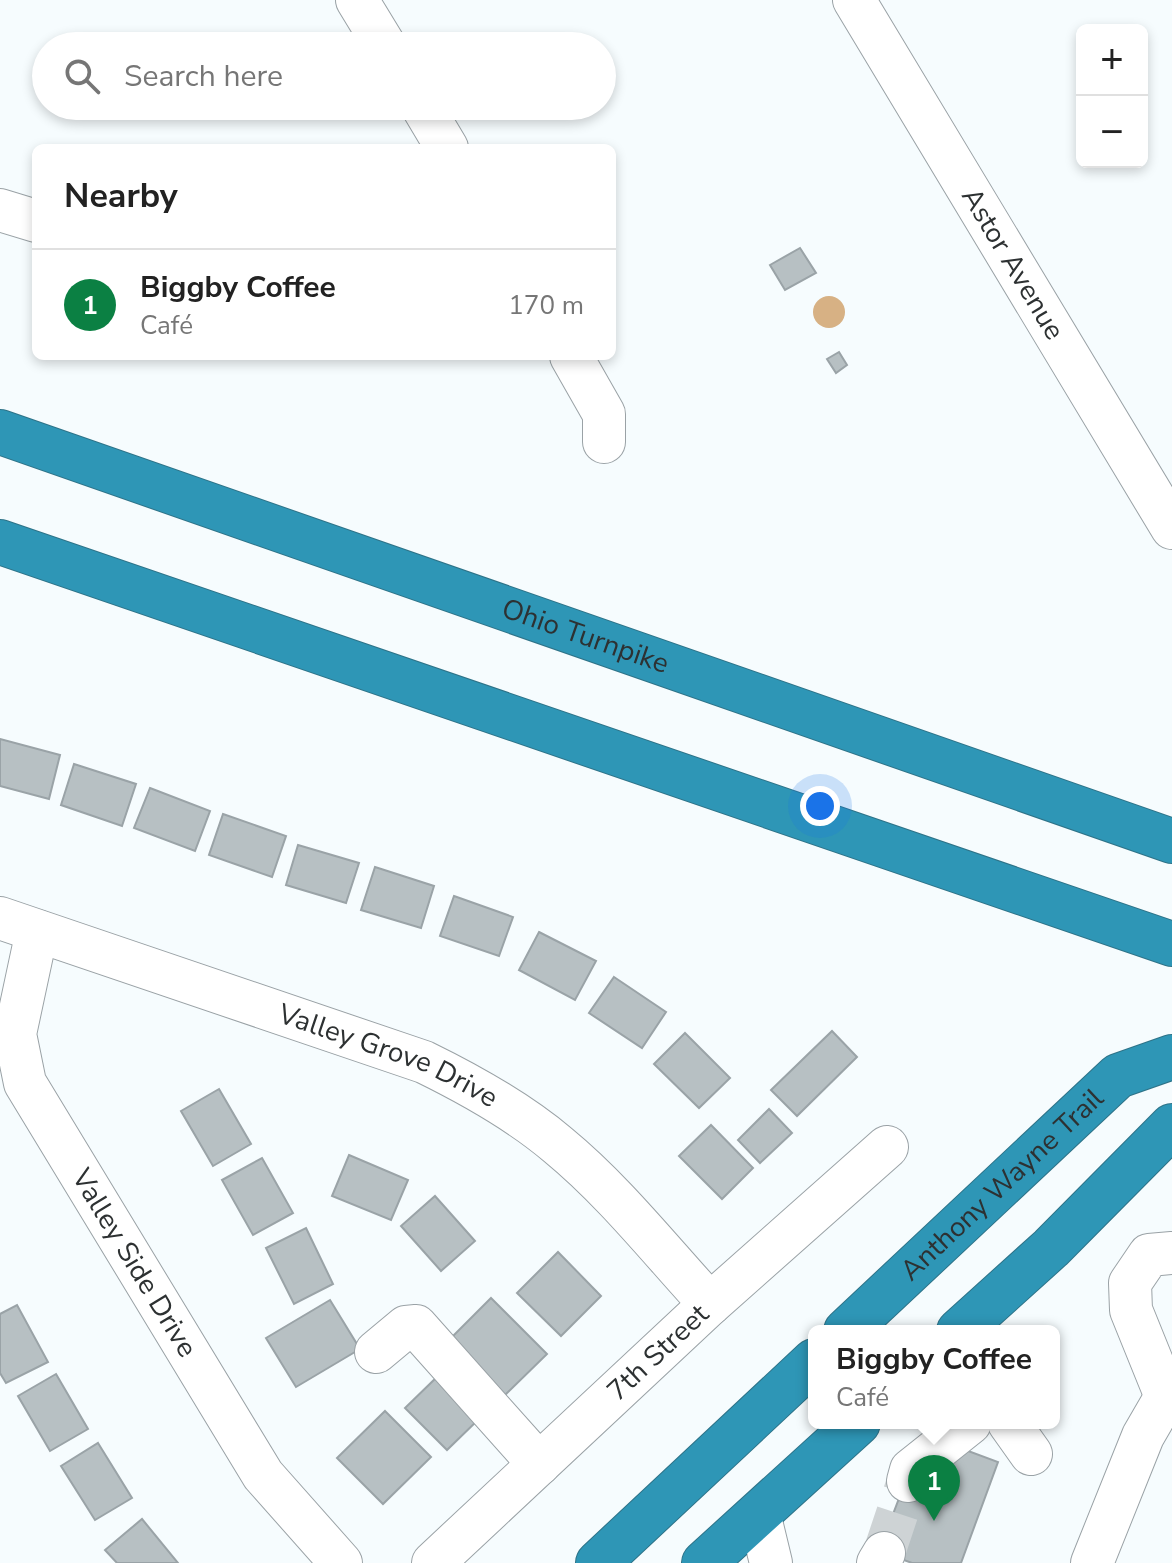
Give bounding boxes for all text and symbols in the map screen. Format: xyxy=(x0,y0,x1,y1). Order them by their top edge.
map controls xyxy=(1076,24,1148,168)
button: + xyxy=(1076,24,1148,96)
search box xyxy=(32,32,616,120)
icon: search xyxy=(60,54,104,98)
text: Search here xyxy=(124,56,283,97)
button: − xyxy=(1076,96,1148,168)
text: Nearby xyxy=(64,173,178,219)
street label: Astor Avenue xyxy=(952,181,1073,347)
text: Biggby Coffee xyxy=(140,267,336,308)
text: 1 xyxy=(82,288,98,323)
text: 170 m xyxy=(508,288,584,323)
text: Café xyxy=(140,308,193,343)
street label: Ohio Turnpike xyxy=(497,590,674,683)
your location xyxy=(800,786,840,826)
street label: Valley Grove Drive xyxy=(272,995,505,1117)
street label: Anthony Wayne Trail xyxy=(892,1079,1113,1289)
street label: Valley Side Drive xyxy=(62,1161,206,1364)
street label: 7th Street xyxy=(599,1296,717,1410)
popup xyxy=(808,1325,1060,1429)
text: Biggby Coffee xyxy=(836,1339,1032,1380)
text: Café xyxy=(836,1380,889,1415)
pin: 1 xyxy=(908,1455,960,1521)

